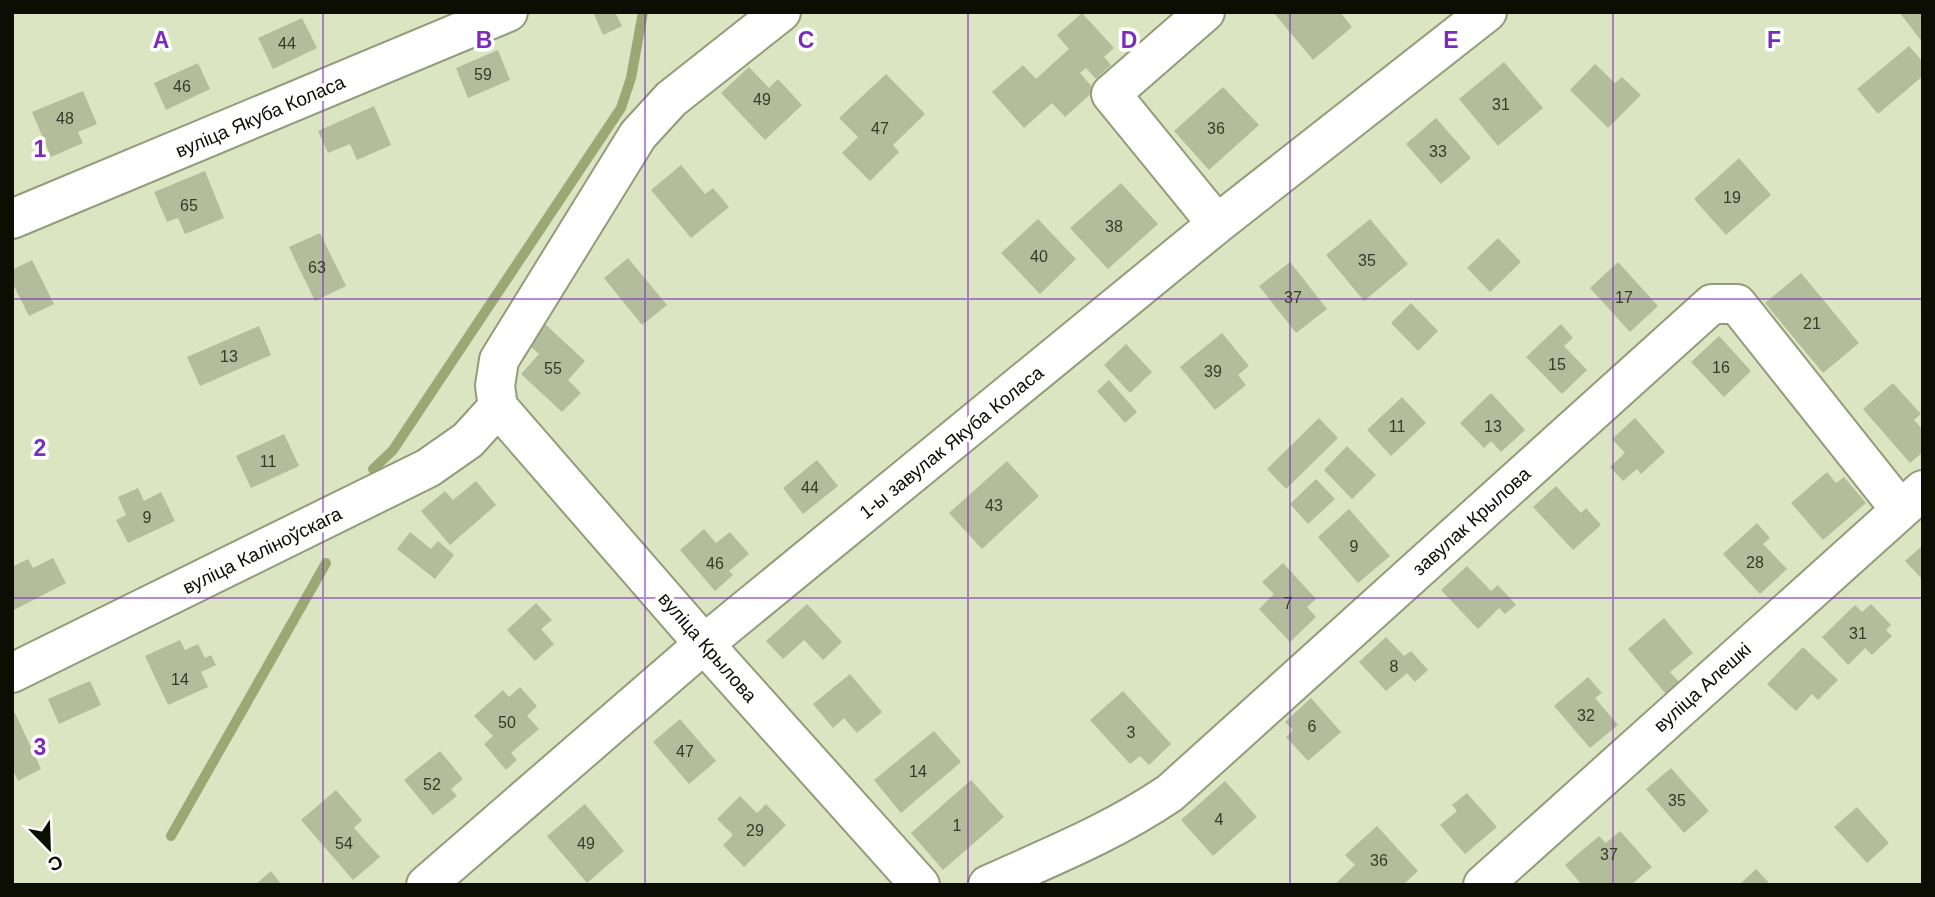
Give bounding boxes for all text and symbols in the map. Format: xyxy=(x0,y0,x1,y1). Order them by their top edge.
text: A xyxy=(153,27,169,53)
text: B xyxy=(476,27,492,53)
text: C xyxy=(798,27,814,53)
text: D xyxy=(1121,27,1137,53)
text: E xyxy=(1443,27,1459,53)
text: F xyxy=(1767,27,1781,53)
house number: 44 xyxy=(278,35,296,52)
house number: 59 xyxy=(474,66,492,83)
street label: вуліца Якуба Коласа xyxy=(172,71,348,162)
house number: 46 xyxy=(173,78,191,95)
house number: 49 xyxy=(753,91,771,108)
house number: 31 xyxy=(1492,96,1510,113)
house number: 48 xyxy=(56,110,74,127)
house number: 47 xyxy=(871,120,889,137)
house number: 36 xyxy=(1207,120,1225,137)
text: 1 xyxy=(34,136,47,162)
house number: 33 xyxy=(1429,143,1447,160)
house number: 19 xyxy=(1723,189,1741,206)
house number: 65 xyxy=(180,197,198,214)
house number: 38 xyxy=(1105,218,1123,235)
house number: 40 xyxy=(1030,248,1048,265)
house number: 35 xyxy=(1358,252,1376,269)
house number: 63 xyxy=(308,259,326,276)
house number: 37 xyxy=(1284,289,1302,306)
house number: 17 xyxy=(1615,289,1633,306)
house number: 21 xyxy=(1803,315,1821,332)
house number: 13 xyxy=(220,348,238,365)
house number: 15 xyxy=(1548,356,1566,373)
house number: 16 xyxy=(1712,359,1730,376)
house number: 55 xyxy=(544,360,562,377)
street label: 1-ы завулак Якуба Коласа xyxy=(855,361,1048,523)
house number: 39 xyxy=(1204,363,1222,380)
house number: 11 xyxy=(1389,418,1405,435)
house number: 13 xyxy=(1484,418,1502,435)
text: 2 xyxy=(34,435,46,461)
house number: 11 xyxy=(260,453,276,470)
street label: завулак Крылова xyxy=(1408,463,1535,580)
house number: 44 xyxy=(801,479,819,496)
house number: 43 xyxy=(985,497,1003,514)
street label: вуліца Каліноўскага xyxy=(179,503,345,598)
house number: 9 xyxy=(143,509,152,526)
house number: 9 xyxy=(1350,538,1359,555)
house number: 28 xyxy=(1746,554,1764,571)
house number: 46 xyxy=(706,555,724,572)
street label: вуліца Крылова xyxy=(654,588,761,707)
house number: 7 xyxy=(1284,595,1293,612)
house number: 31 xyxy=(1849,625,1867,642)
street label: вуліца Алешкі xyxy=(1650,638,1755,736)
house number: 8 xyxy=(1390,658,1399,675)
house number: 14 xyxy=(171,671,189,688)
house number: 32 xyxy=(1577,707,1595,724)
house number: 50 xyxy=(498,714,516,731)
house number: 6 xyxy=(1308,718,1317,735)
house number: 3 xyxy=(1127,724,1136,741)
text: 3 xyxy=(34,734,46,760)
house number: 47 xyxy=(676,743,694,760)
house number: 14 xyxy=(909,763,927,780)
house number: 52 xyxy=(423,776,441,793)
house number: 35 xyxy=(1668,792,1686,809)
house number: 4 xyxy=(1215,811,1224,828)
north arrow xyxy=(14,813,84,883)
house number: 1 xyxy=(953,817,962,834)
house number: 29 xyxy=(746,822,764,839)
house number: 54 xyxy=(335,835,353,852)
house number: 49 xyxy=(577,835,595,852)
house number: 37 xyxy=(1600,846,1618,863)
text: С xyxy=(45,851,66,876)
house number: 36 xyxy=(1370,852,1388,869)

